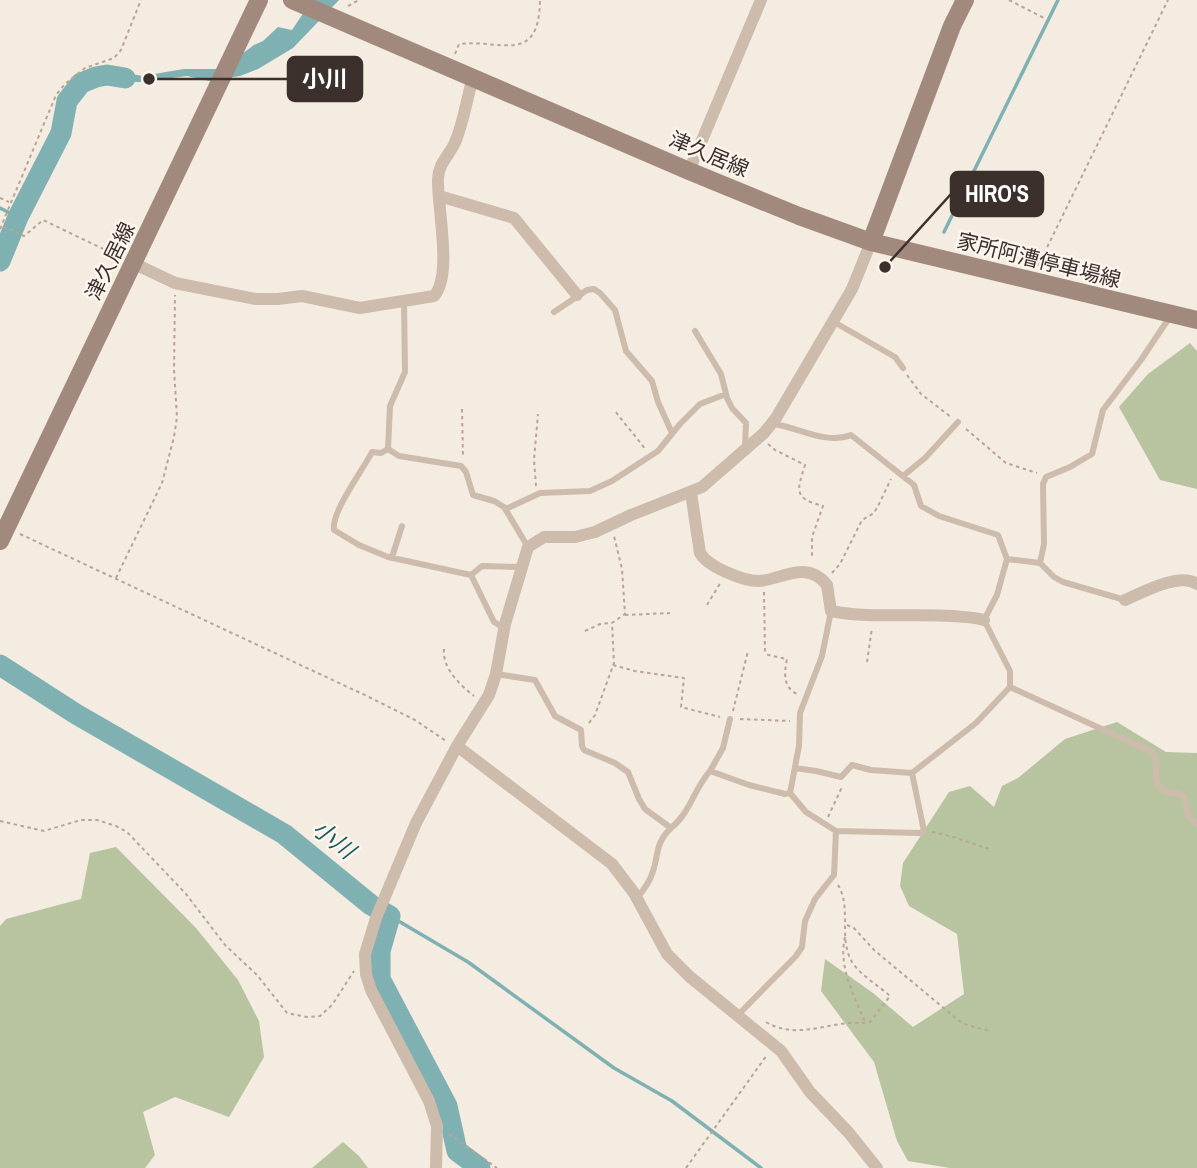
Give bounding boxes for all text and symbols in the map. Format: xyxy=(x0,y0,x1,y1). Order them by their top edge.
callout: 小川 xyxy=(288,57,362,101)
text: 小川 xyxy=(302,63,348,94)
street label: 津久居線 xyxy=(665,124,753,184)
callout: HIRO'S xyxy=(951,172,1043,216)
text: HIRO'S xyxy=(965,178,1029,209)
street label: 津久居線 xyxy=(79,217,141,305)
street label: 家所阿漕停車場線 xyxy=(954,226,1124,294)
water label: 小川 xyxy=(306,813,364,867)

